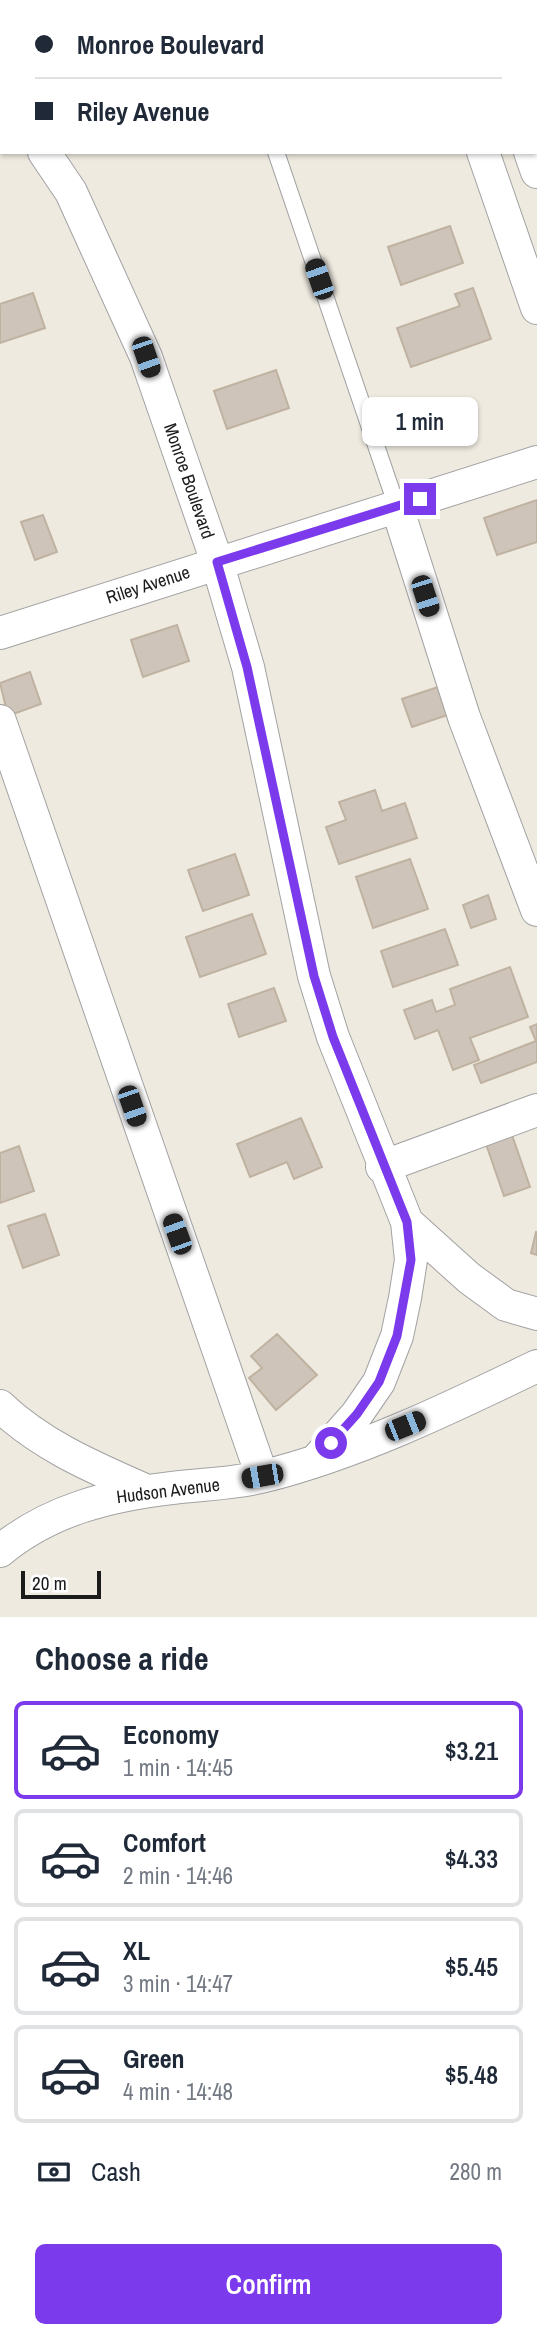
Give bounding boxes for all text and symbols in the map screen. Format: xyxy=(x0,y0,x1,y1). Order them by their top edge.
text: Monroe Boulevard xyxy=(77,27,264,62)
text: Riley Avenue xyxy=(77,94,209,129)
car xyxy=(303,256,336,302)
car xyxy=(130,334,163,380)
callout: 1 min xyxy=(362,398,478,447)
text: 1 min xyxy=(396,406,444,437)
street label: Monroe Boulevard xyxy=(158,420,221,542)
route end xyxy=(404,483,436,515)
street label: Riley Avenue xyxy=(103,559,193,610)
car xyxy=(409,573,442,619)
car xyxy=(116,1083,149,1129)
car xyxy=(160,1211,195,1257)
car xyxy=(382,1408,429,1444)
route start xyxy=(315,1427,347,1459)
car xyxy=(240,1462,285,1490)
street label: Hudson Avenue xyxy=(115,1472,221,1509)
scale bar xyxy=(21,1568,102,1600)
text: 20 m xyxy=(32,1570,67,1596)
text: Choose a ride xyxy=(35,1637,209,1680)
text: Economy xyxy=(123,1717,219,1752)
icon: car xyxy=(39,1719,102,1782)
text: $3.21 xyxy=(445,1733,498,1768)
text: 1 min · 14:45 xyxy=(123,1752,233,1783)
text: Comfort xyxy=(123,1825,206,1860)
icon: car xyxy=(39,1827,102,1890)
text: $4.33 xyxy=(445,1841,498,1876)
text: 2 min · 14:46 xyxy=(123,1860,233,1891)
text: XL xyxy=(123,1933,150,1968)
icon: car xyxy=(39,1935,102,1998)
text: $5.45 xyxy=(445,1949,498,1984)
text: 3 min · 14:47 xyxy=(123,1968,233,1999)
text: Green xyxy=(123,2041,185,2076)
icon: car xyxy=(39,2043,102,2106)
text: $5.48 xyxy=(445,2057,498,2092)
text: 4 min · 14:48 xyxy=(123,2076,233,2107)
icon: cash xyxy=(35,2153,73,2191)
text: Cash xyxy=(91,2154,141,2189)
text: 280 m xyxy=(450,2156,502,2187)
button: Confirm xyxy=(35,2244,502,2324)

